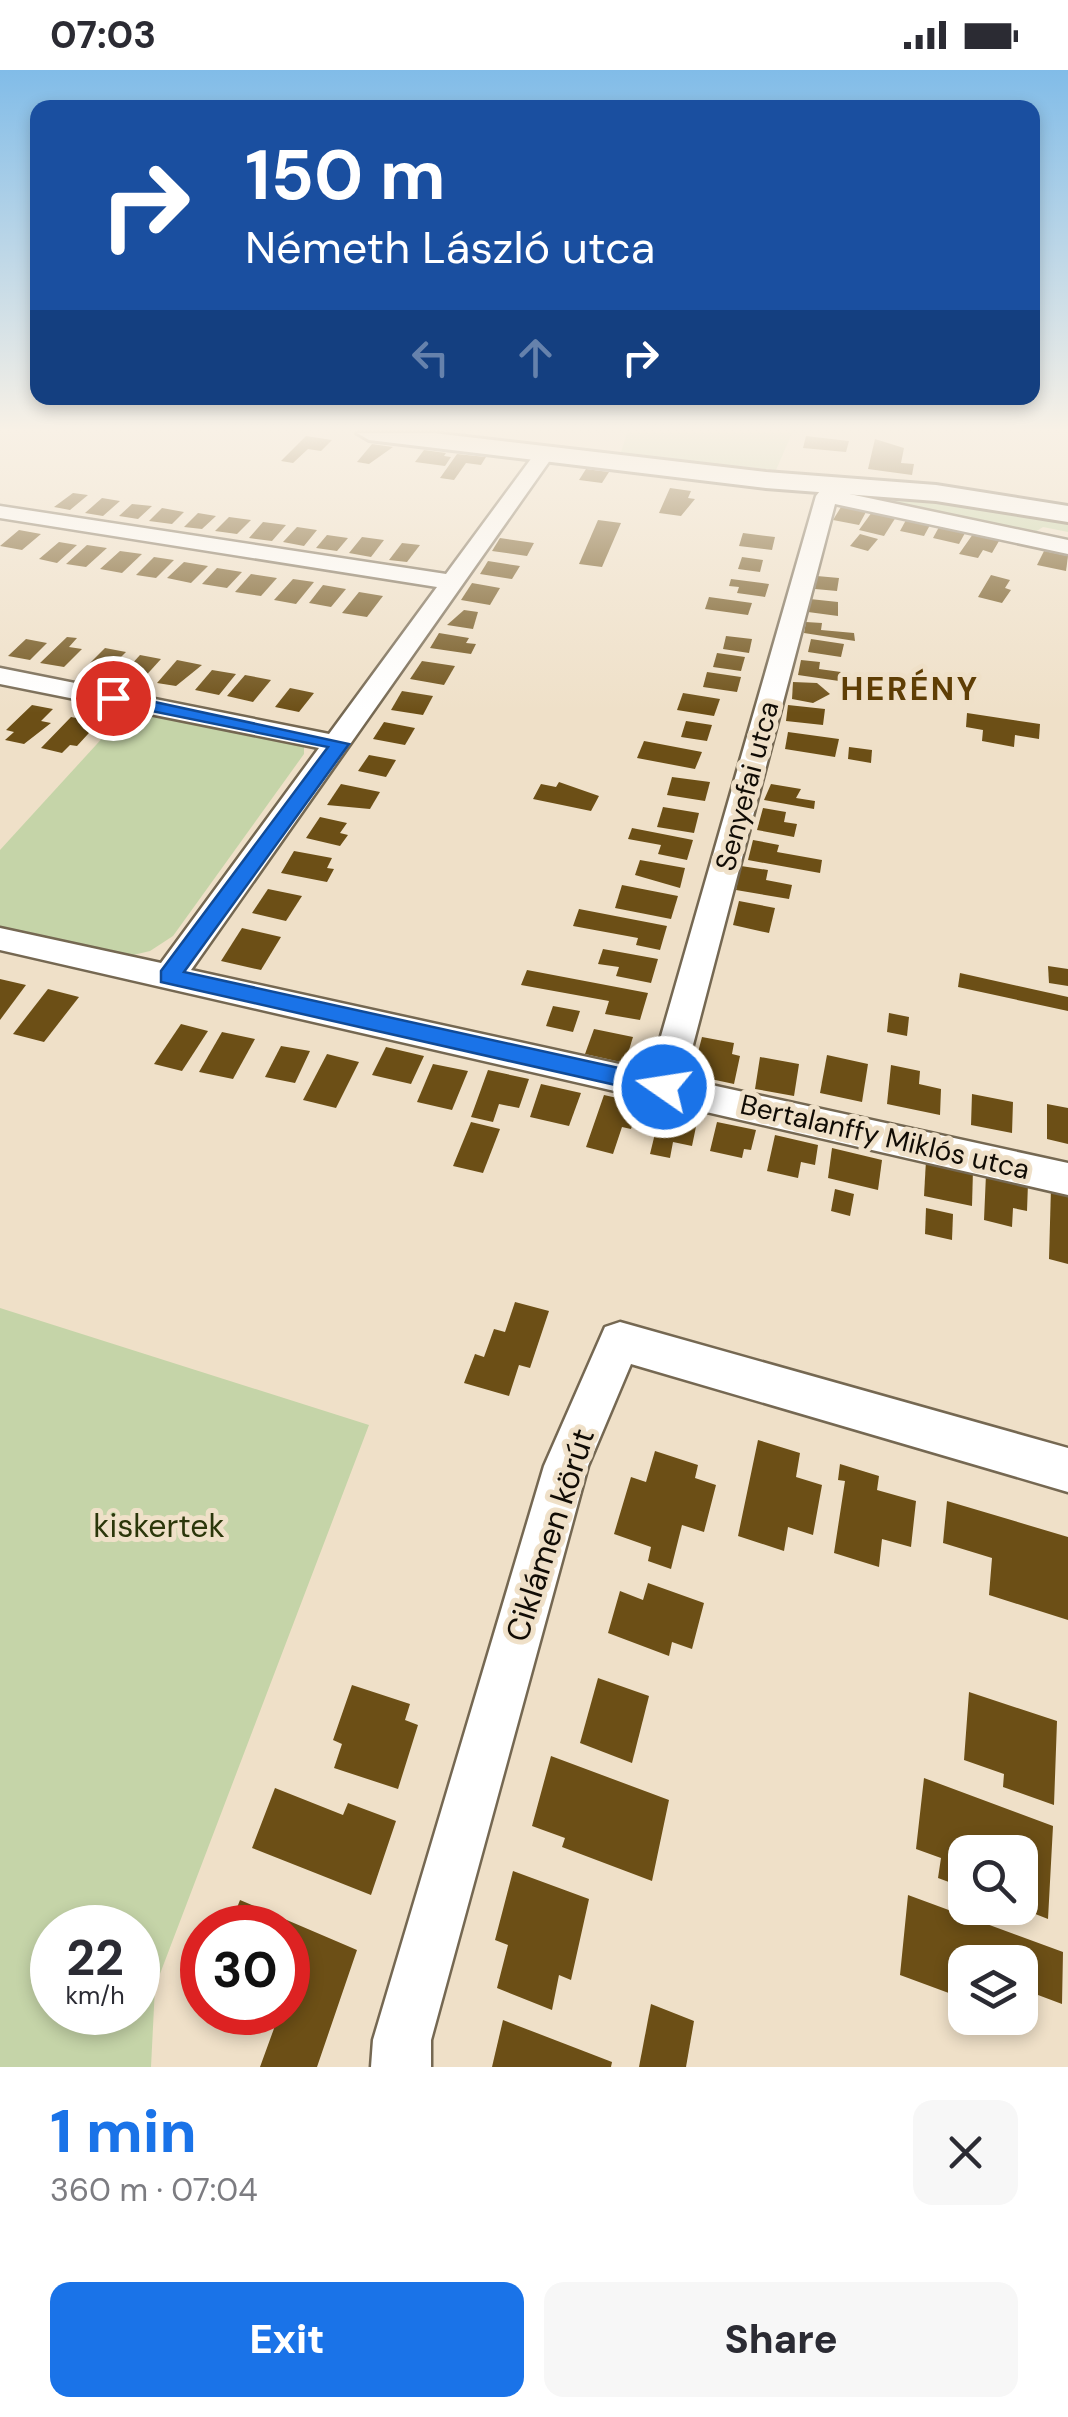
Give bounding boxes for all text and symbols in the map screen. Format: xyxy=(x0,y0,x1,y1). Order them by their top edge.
text: 07:03 xyxy=(50,10,156,60)
text: 150 m xyxy=(245,130,446,221)
icon: right xyxy=(80,140,210,270)
text: Németh László utca xyxy=(245,218,655,277)
icon: left xyxy=(403,330,458,385)
icon: ahead xyxy=(508,330,563,385)
icon: right xyxy=(613,330,668,385)
pin xyxy=(71,656,156,741)
district label: HERÉNY xyxy=(840,668,980,710)
icon: arrive xyxy=(86,671,141,726)
street label: Senyefai utca xyxy=(707,697,787,875)
position arrow xyxy=(612,1035,716,1139)
street label: Bertalanffy Miklós utca xyxy=(737,1086,1033,1188)
street label: Ciklámen körút xyxy=(496,1423,604,1647)
park label: kiskertek xyxy=(93,1505,225,1547)
map controls xyxy=(948,1835,1038,2035)
button: search xyxy=(948,1835,1038,1925)
speed limit sign: 30 xyxy=(180,1905,310,2035)
text: 22 xyxy=(66,1925,124,1991)
button: layers xyxy=(948,1945,1038,2035)
text: km/h xyxy=(65,1979,125,2012)
text: 1 min xyxy=(50,2092,197,2171)
button: close xyxy=(913,2100,1018,2205)
text: 360 m · 07:04 xyxy=(50,2169,258,2211)
button: Exit xyxy=(50,2282,524,2397)
button: Share xyxy=(544,2282,1018,2397)

